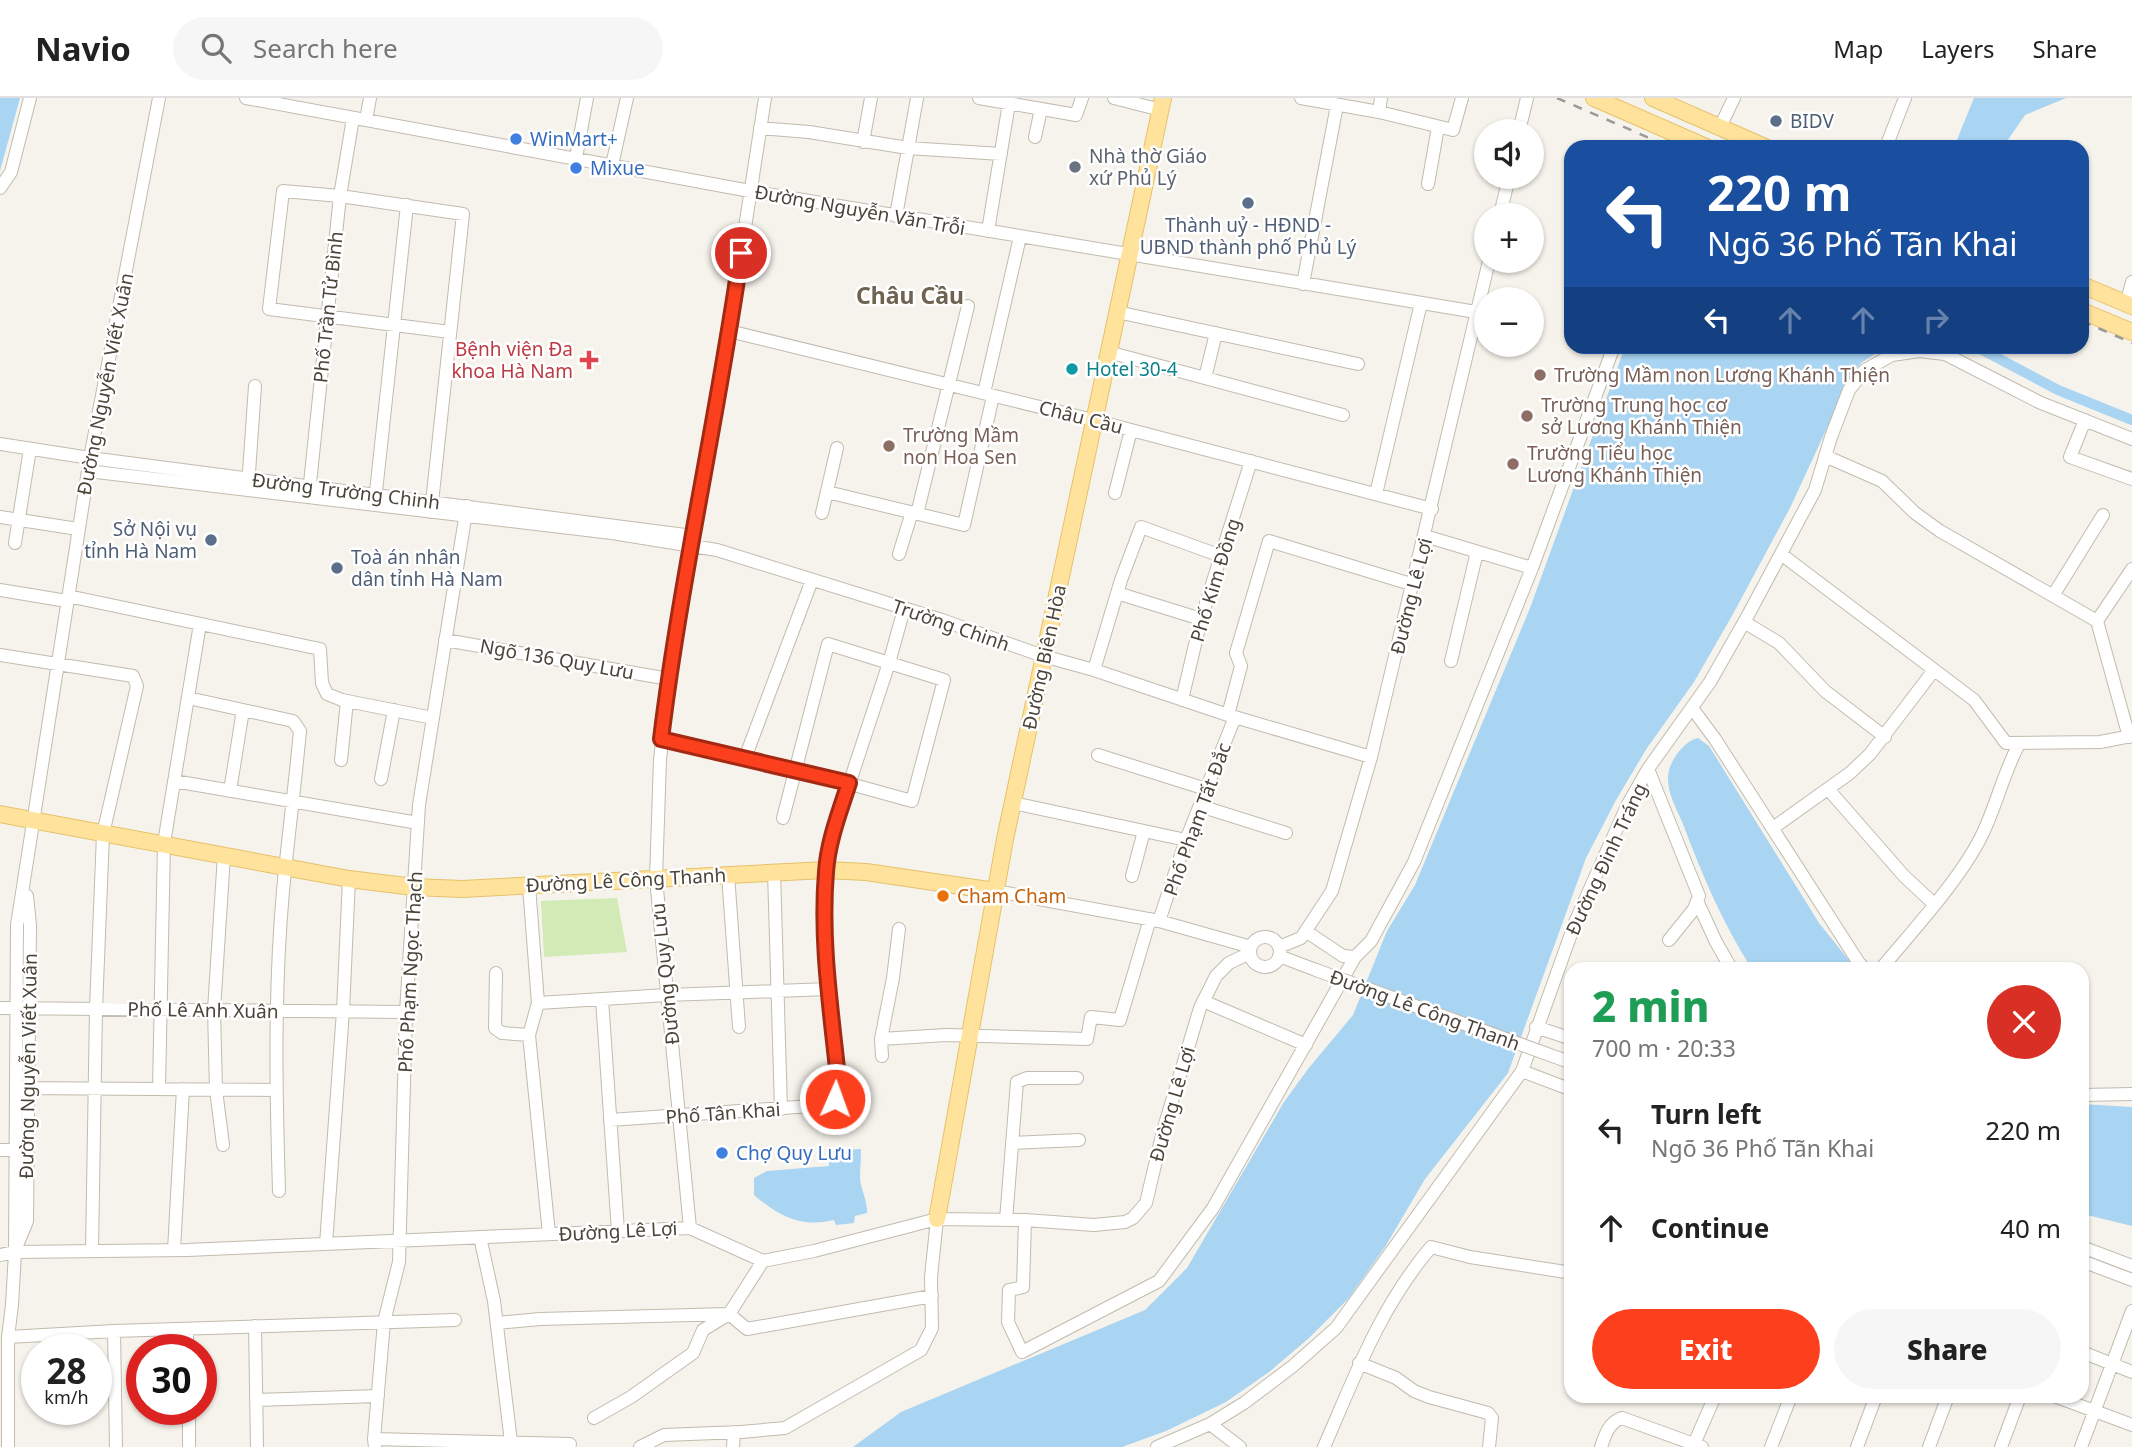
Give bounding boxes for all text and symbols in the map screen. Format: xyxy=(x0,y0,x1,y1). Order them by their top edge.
search box xyxy=(173,17,663,80)
text: Navio xyxy=(35,26,131,71)
icon: search xyxy=(197,29,235,67)
text: Search here xyxy=(253,30,398,66)
text: Map xyxy=(1833,32,1883,65)
text: Layers xyxy=(1921,32,1995,65)
text: Share xyxy=(2033,32,2097,65)
place label: BIDV xyxy=(1790,108,1834,134)
marker: BIDV xyxy=(1768,113,1784,129)
map controls xyxy=(1474,119,1544,357)
button: sound xyxy=(1474,119,1544,189)
place label: WinMart+ xyxy=(530,126,618,152)
marker: WinMart+ xyxy=(508,131,524,147)
place label: Nhà thờ Giáo xứ Phủ Lý xyxy=(1089,143,1207,191)
place label: Mixue xyxy=(590,155,645,181)
marker: Nhà thờ Giáo xứ Phủ Lý xyxy=(1067,159,1083,175)
text: 220 m xyxy=(1707,159,1852,225)
marker: Mixue xyxy=(568,160,584,176)
icon: left xyxy=(1592,168,1683,259)
street label: Đường Nguyễn Văn Trỗi xyxy=(753,179,967,241)
marker: Thành uỷ - HĐND - UBND thành phố Phủ Lý xyxy=(1240,195,1256,211)
button: + xyxy=(1474,203,1544,273)
place label: Thành uỷ - HĐND - UBND thành phố Phủ Lý xyxy=(1140,212,1357,260)
text: Ngõ 36 Phố Tãn Khai xyxy=(1707,222,2018,265)
pin xyxy=(711,223,771,283)
street label: Phố Trần Tử Bình xyxy=(307,230,349,384)
icon: arrive xyxy=(722,234,760,272)
street label: Đường Nguyễn Viết Xuân xyxy=(71,271,139,497)
district label: Châu Cầu xyxy=(856,279,964,311)
button: − xyxy=(1474,287,1544,357)
icon: left xyxy=(1698,301,1736,339)
icon: ahead xyxy=(1771,301,1809,339)
icon: ahead xyxy=(1844,301,1882,339)
icon: right xyxy=(1917,301,1955,339)
place label: Bệnh viện Đa khoa Hà Nam xyxy=(451,336,573,384)
marker: Bệnh viện Đa khoa Hà Nam xyxy=(579,350,599,370)
place label: Hotel 30-4 xyxy=(1086,356,1178,382)
marker: Hotel 30-4 xyxy=(1064,361,1080,377)
place label: Trường Mầm non Lương Khánh Thiện xyxy=(1554,362,1890,388)
marker: Trường Mầm non Lương Khánh Thiện xyxy=(1532,367,1548,383)
place label: Trường Trung học cơ sở Lương Khánh Thiện xyxy=(1541,392,1742,440)
street label: Châu Cầu xyxy=(1036,394,1126,440)
marker: Trường Trung học cơ sở Lương Khánh Thiện xyxy=(1519,408,1535,424)
place label: Trường Mầm non Hoa Sen xyxy=(903,422,1019,470)
marker: Trường Mầm non Hoa Sen xyxy=(881,438,897,454)
place label: Trường Tiểu học Lương Khánh Thiện xyxy=(1527,440,1702,488)
marker: Trường Tiểu học Lương Khánh Thiện xyxy=(1505,456,1521,472)
street label: Đường Trường Chinh xyxy=(251,467,441,515)
street label: Phố Kim Đồng xyxy=(1184,515,1246,645)
place label: Sở Nội vụ tỉnh Hà Nam xyxy=(84,516,197,564)
marker: Sở Nội vụ tỉnh Hà Nam xyxy=(203,532,219,548)
street label: Đường Lê Lợi xyxy=(1384,535,1438,657)
place label: Toà án nhân dân tỉnh Hà Nam xyxy=(351,544,503,592)
marker: Toà án nhân dân tỉnh Hà Nam xyxy=(329,560,345,576)
street label: Đường Biên Hòa xyxy=(1016,582,1072,732)
street label: Trường Chinh xyxy=(889,593,1013,657)
street label: Ngõ 136 Quy Lưu xyxy=(478,633,636,685)
street label: Phố Phạm Tất Đắc xyxy=(1157,739,1237,899)
street label: Đường Đinh Tráng xyxy=(1559,779,1653,939)
street label: Đường Lê Công Thanh xyxy=(525,862,727,898)
street label: Phố Phạm Ngọc Thạch xyxy=(392,871,428,1073)
place label: Cham Cham xyxy=(957,883,1066,909)
marker: Cham Cham xyxy=(935,888,951,904)
street label: Đường Quy Lưu xyxy=(645,902,685,1046)
street label: Đường Nguyễn Viết Xuân xyxy=(13,953,43,1179)
street label: Đường Lê Công Thanh xyxy=(1326,963,1524,1057)
text: 2 min xyxy=(1592,977,1709,1034)
button: close xyxy=(1987,985,2061,1059)
street label: Phố Lê Anh Xuân xyxy=(127,996,279,1024)
text: 700 m · 20:33 xyxy=(1592,1032,1736,1064)
street label: Đường Lê Lợi xyxy=(1143,1043,1201,1165)
position arrow xyxy=(798,1062,872,1136)
street label: Phố Tân Khai xyxy=(665,1096,781,1130)
text: Turn left xyxy=(1651,1096,1762,1132)
icon: left xyxy=(1592,1111,1630,1149)
text: 220 m xyxy=(1985,1112,2061,1148)
text: Ngõ 36 Phố Tãn Khai xyxy=(1651,1132,1874,1164)
place label: Chợ Quy Lưu xyxy=(736,1140,852,1166)
marker: Chợ Quy Lưu xyxy=(714,1145,730,1161)
icon: ahead xyxy=(1592,1209,1630,1247)
text: Continue xyxy=(1651,1210,1769,1246)
text: 40 m xyxy=(2000,1210,2061,1246)
street label: Đường Lê Lợi xyxy=(558,1215,678,1247)
button: Exit xyxy=(1592,1309,1820,1389)
button: Share xyxy=(1834,1309,2061,1389)
speed limit sign: 30 xyxy=(126,1334,217,1425)
text: 28 xyxy=(46,1347,87,1394)
text: km/h xyxy=(44,1385,89,1409)

